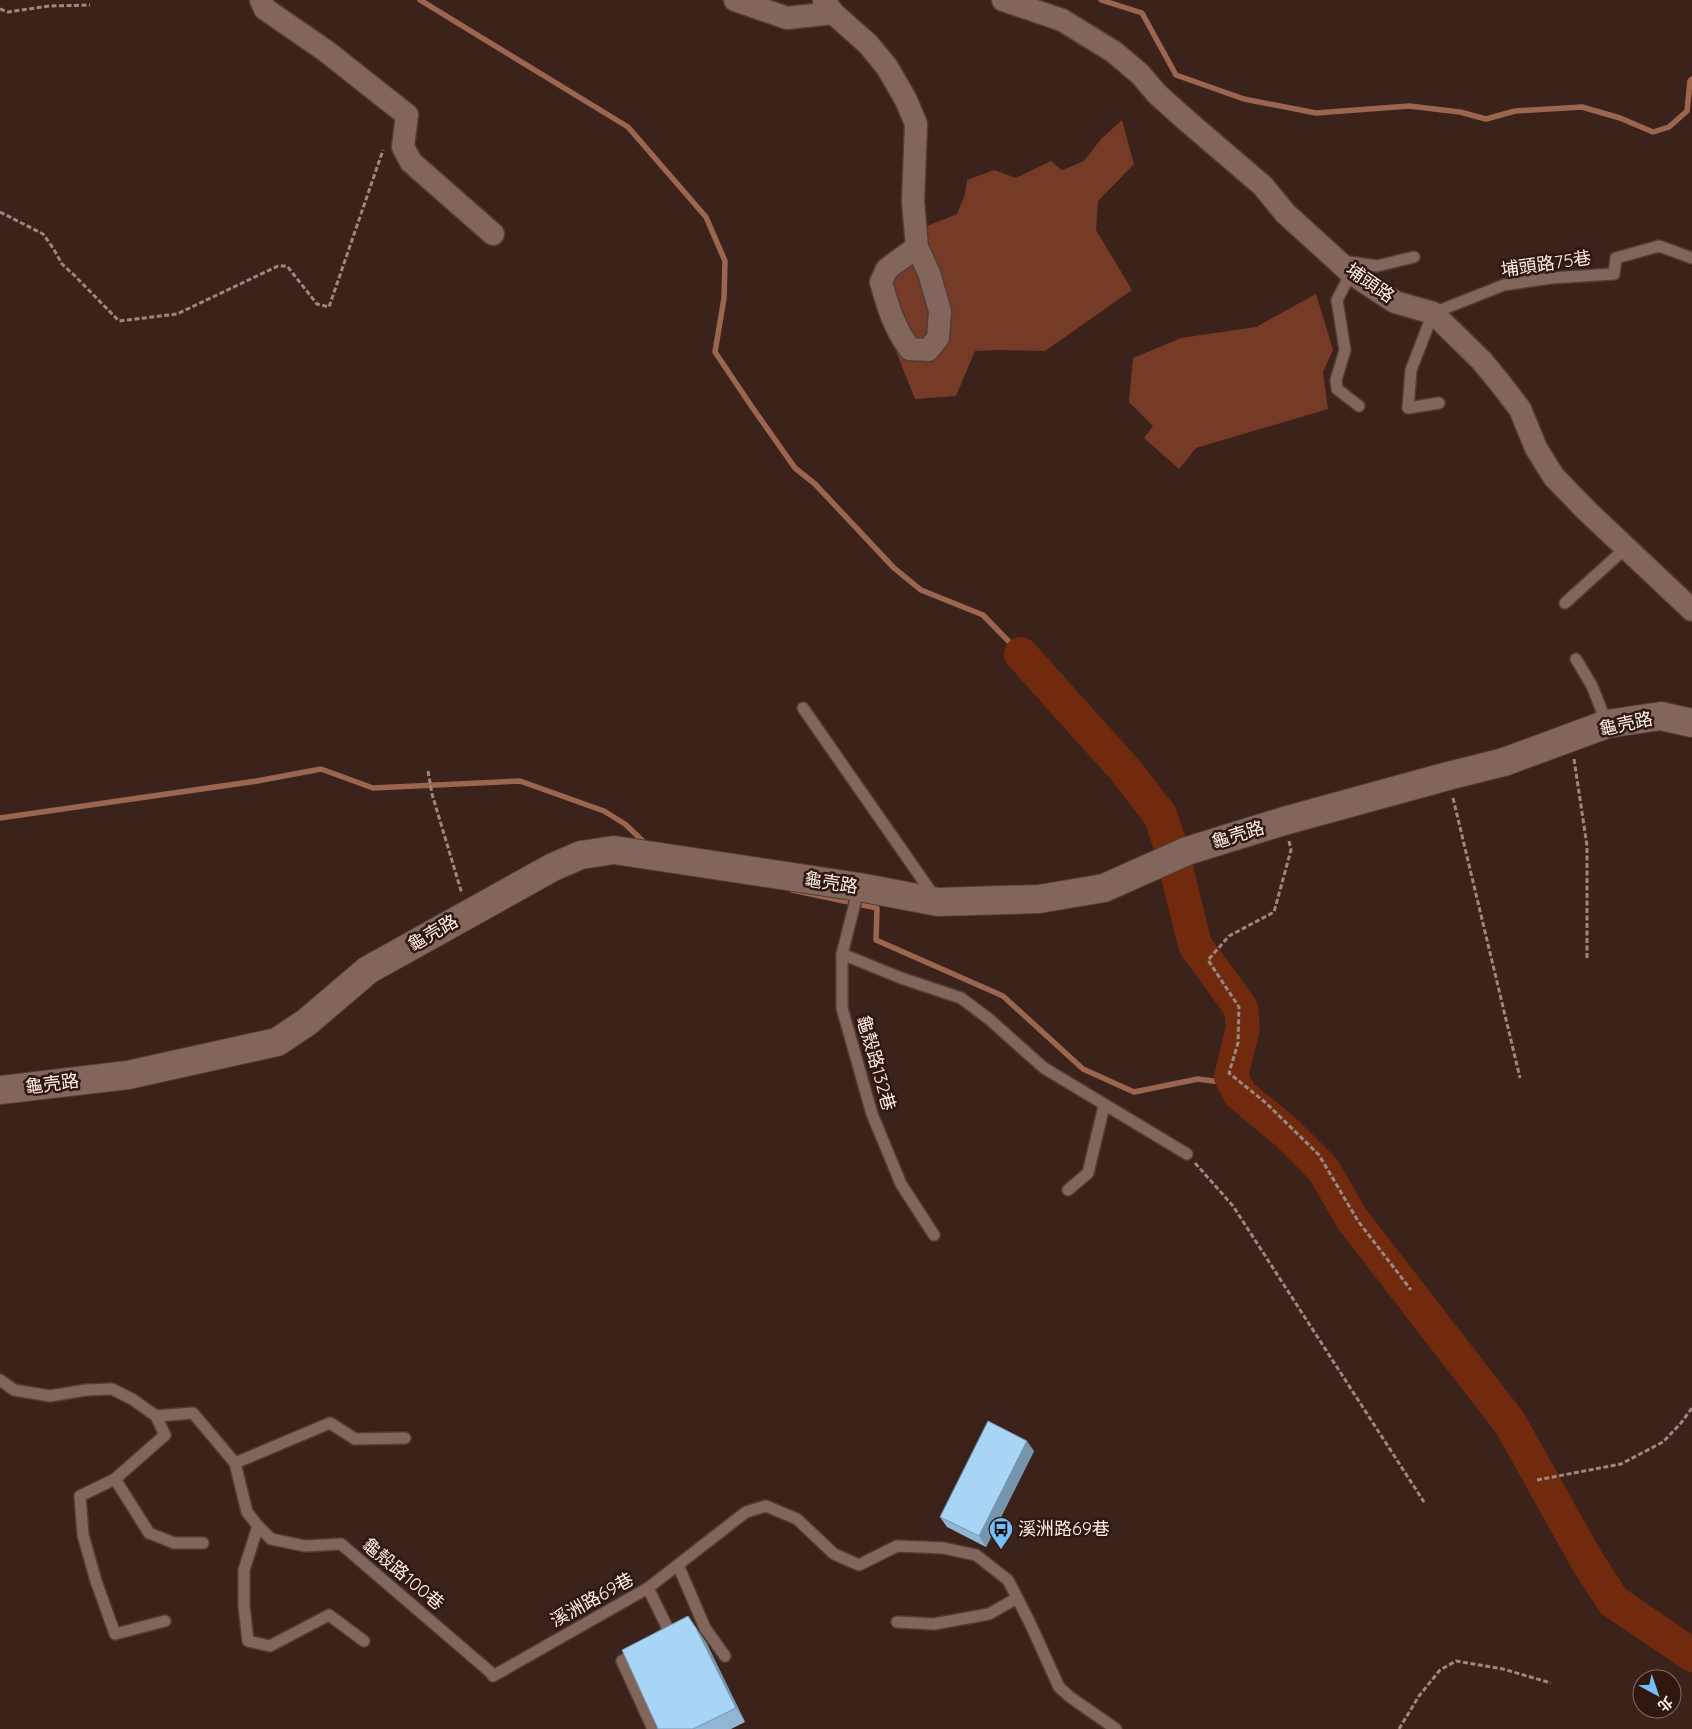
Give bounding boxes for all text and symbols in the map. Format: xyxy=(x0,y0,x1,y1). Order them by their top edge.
street label: 埔頭路75巷 xyxy=(1499,246,1593,281)
street label: 埔頭路 xyxy=(1342,258,1399,307)
street label: 龜壳路 xyxy=(1597,707,1655,740)
street label: 龜壳路 xyxy=(1209,816,1267,853)
street label: 龜壳路 xyxy=(803,867,860,898)
street label: 龜壳路 xyxy=(404,909,462,956)
street label: 龜殼路132巷 xyxy=(852,1013,901,1113)
street label: 龜壳路 xyxy=(24,1069,80,1098)
bus stop icon: 溪洲路69巷 xyxy=(988,1516,1014,1550)
place label: 溪洲路69巷 xyxy=(1018,1517,1110,1540)
street label: 龜殼路100巷 xyxy=(358,1533,449,1615)
street label: 溪洲路69巷 xyxy=(546,1567,637,1632)
north arrow xyxy=(1632,1669,1682,1719)
text: 北 xyxy=(1654,1693,1677,1715)

